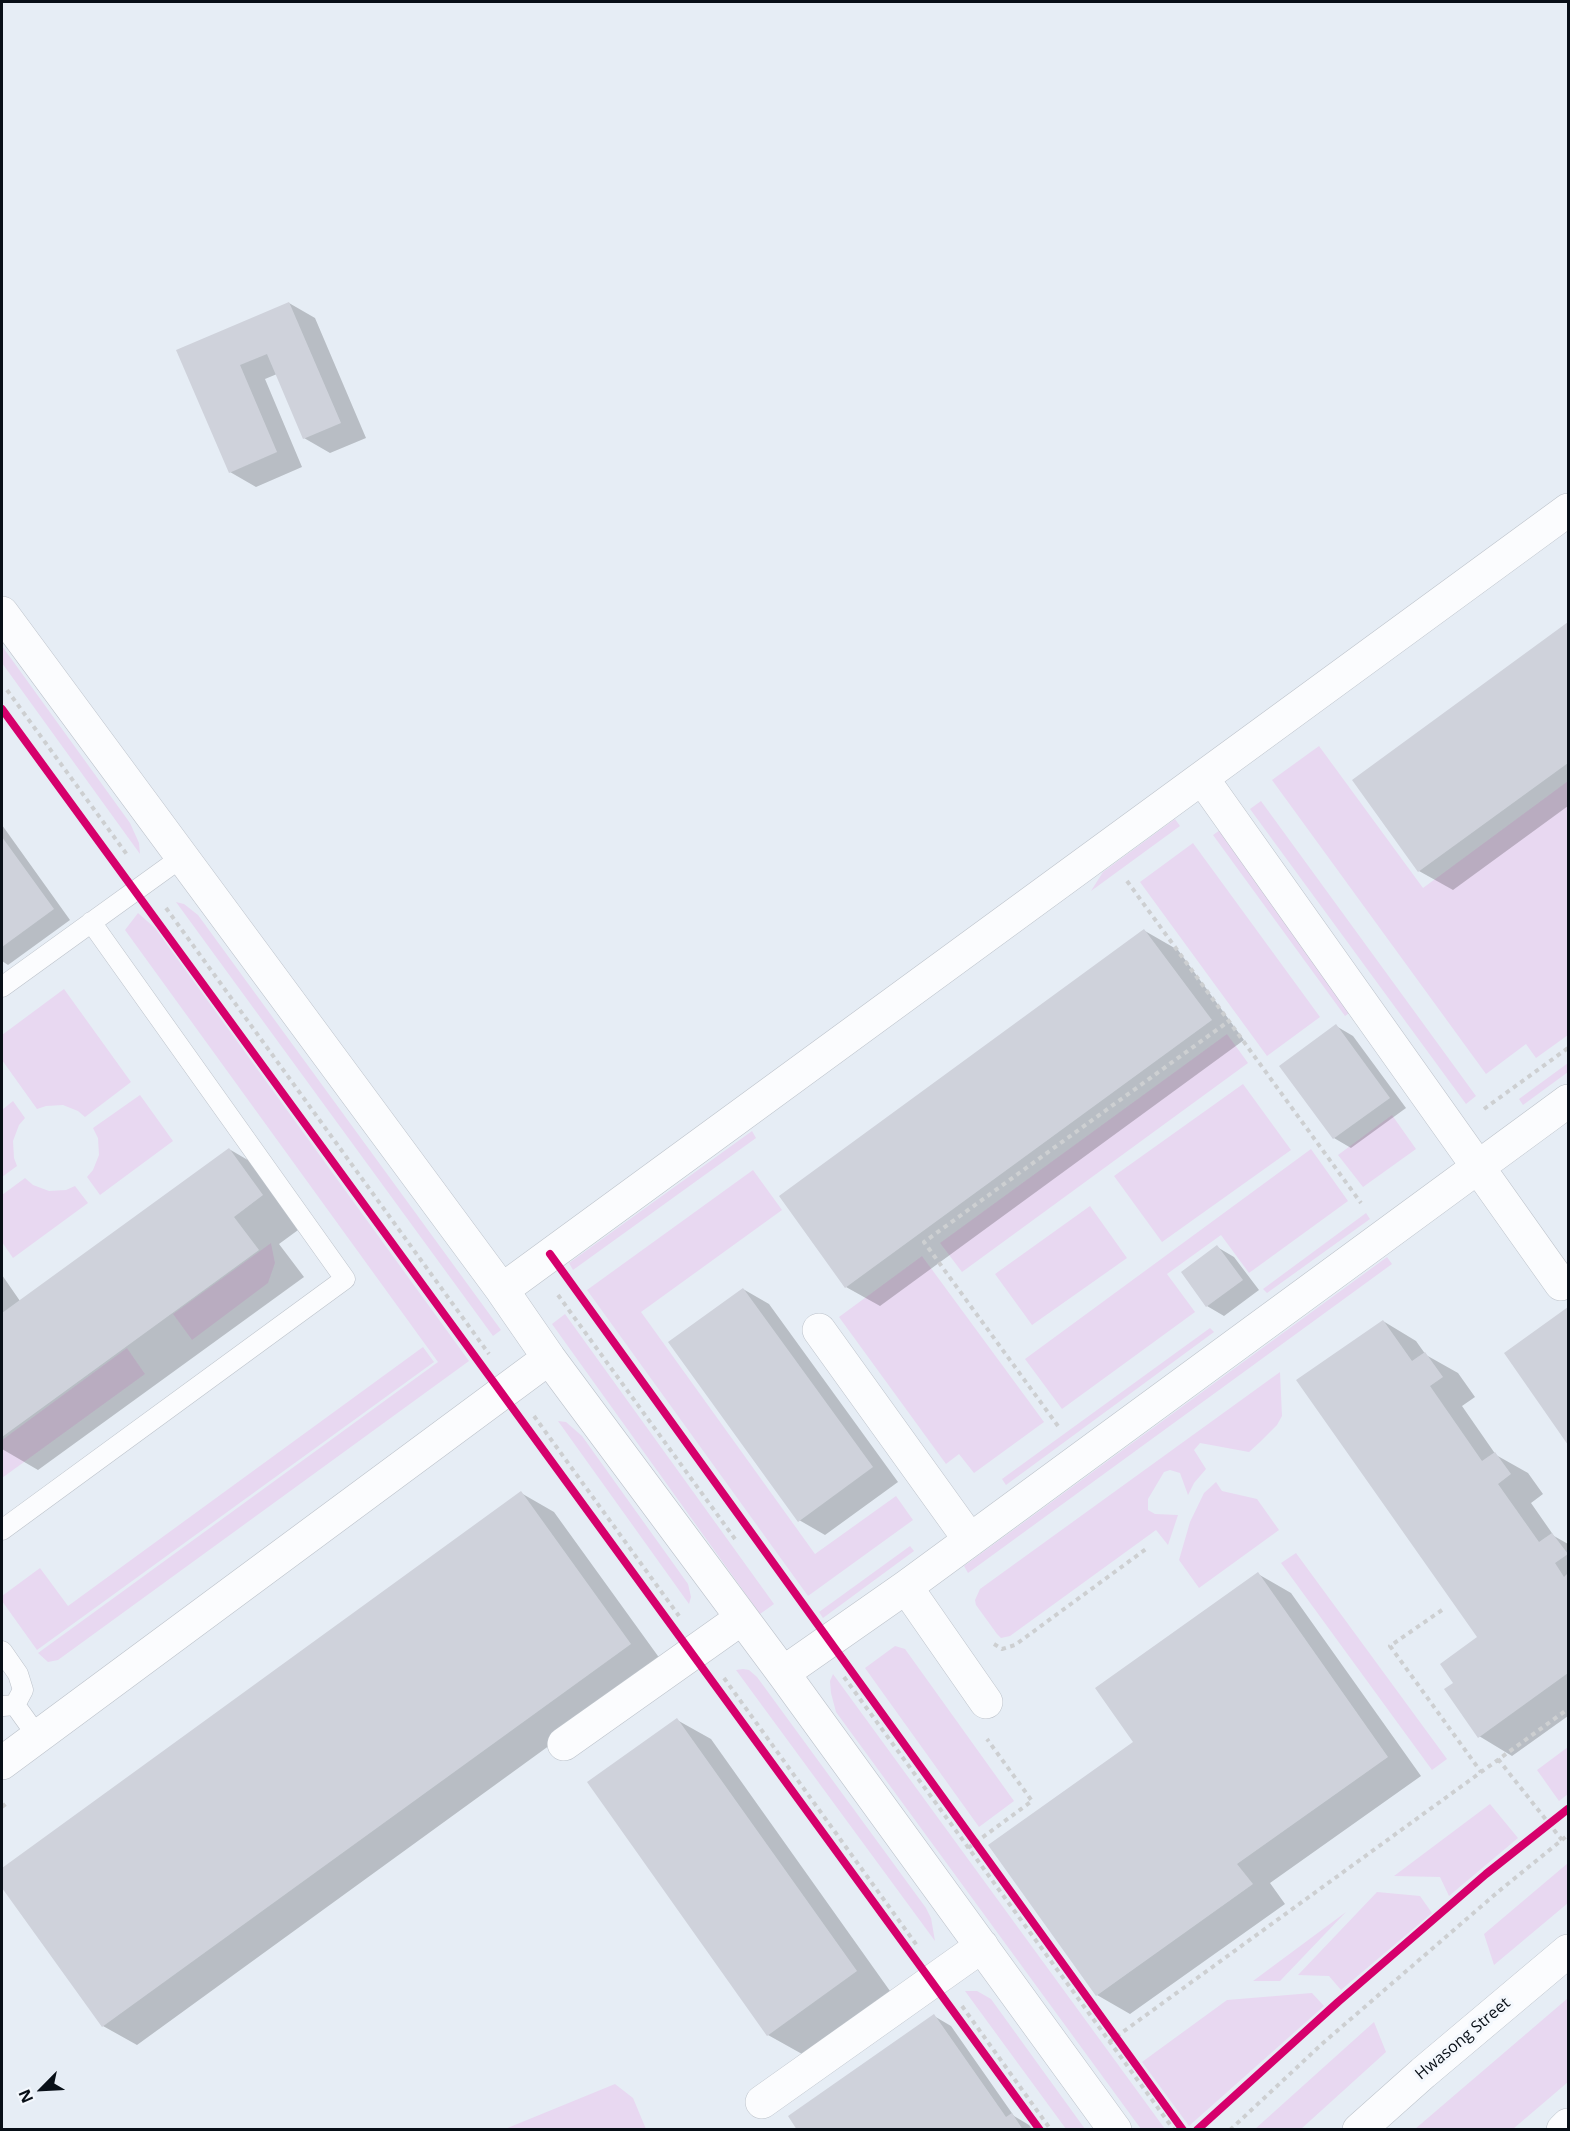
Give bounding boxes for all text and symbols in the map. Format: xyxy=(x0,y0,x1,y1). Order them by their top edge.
street label: Hwasong Street xyxy=(1412,1994,1514,2084)
north arrow xyxy=(12,2059,72,2119)
text: N xyxy=(13,2086,38,2107)

